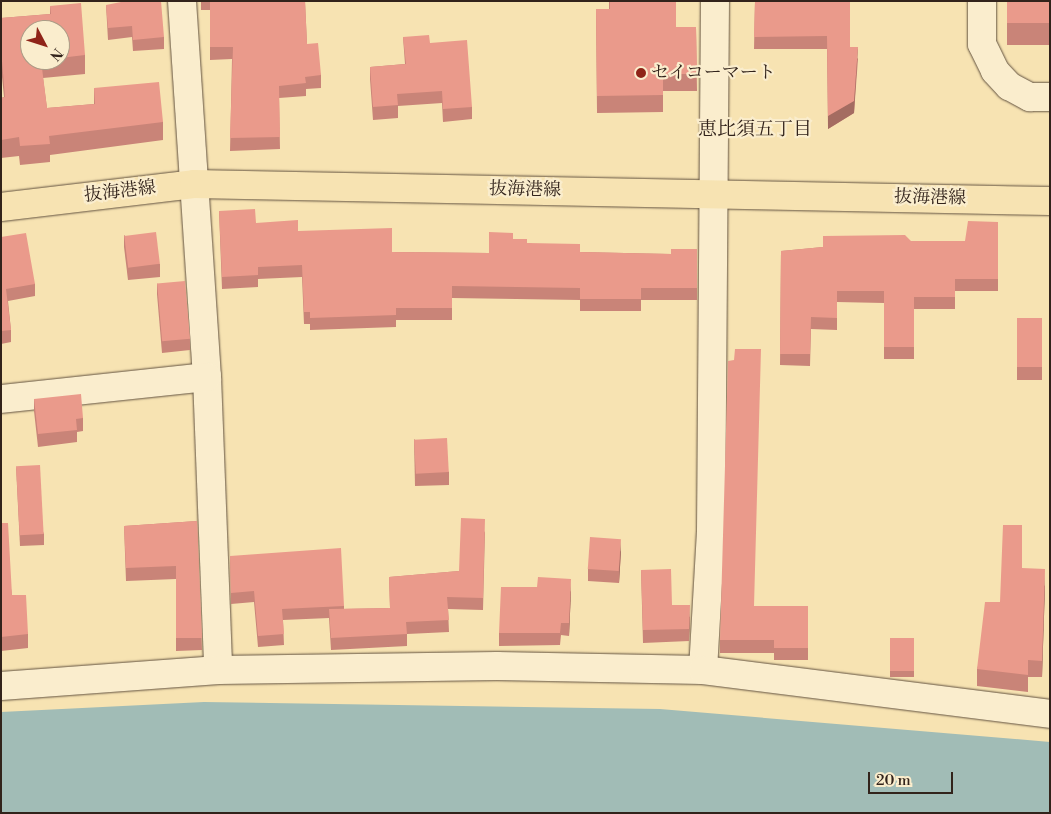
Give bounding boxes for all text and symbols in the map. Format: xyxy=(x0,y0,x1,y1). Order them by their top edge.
north arrow xyxy=(20,20,70,70)
text: N xyxy=(45,44,66,64)
place label: セイコーマート xyxy=(651,62,777,84)
marker: セイコーマート xyxy=(635,67,647,79)
district label: 恵比須五丁目 xyxy=(698,119,812,141)
street label: 抜海港線 xyxy=(83,177,157,207)
street label: 抜海港線 xyxy=(489,179,561,201)
street label: 抜海港線 xyxy=(894,187,966,209)
scale bar xyxy=(871,762,956,794)
text: 20 m xyxy=(876,771,911,790)

